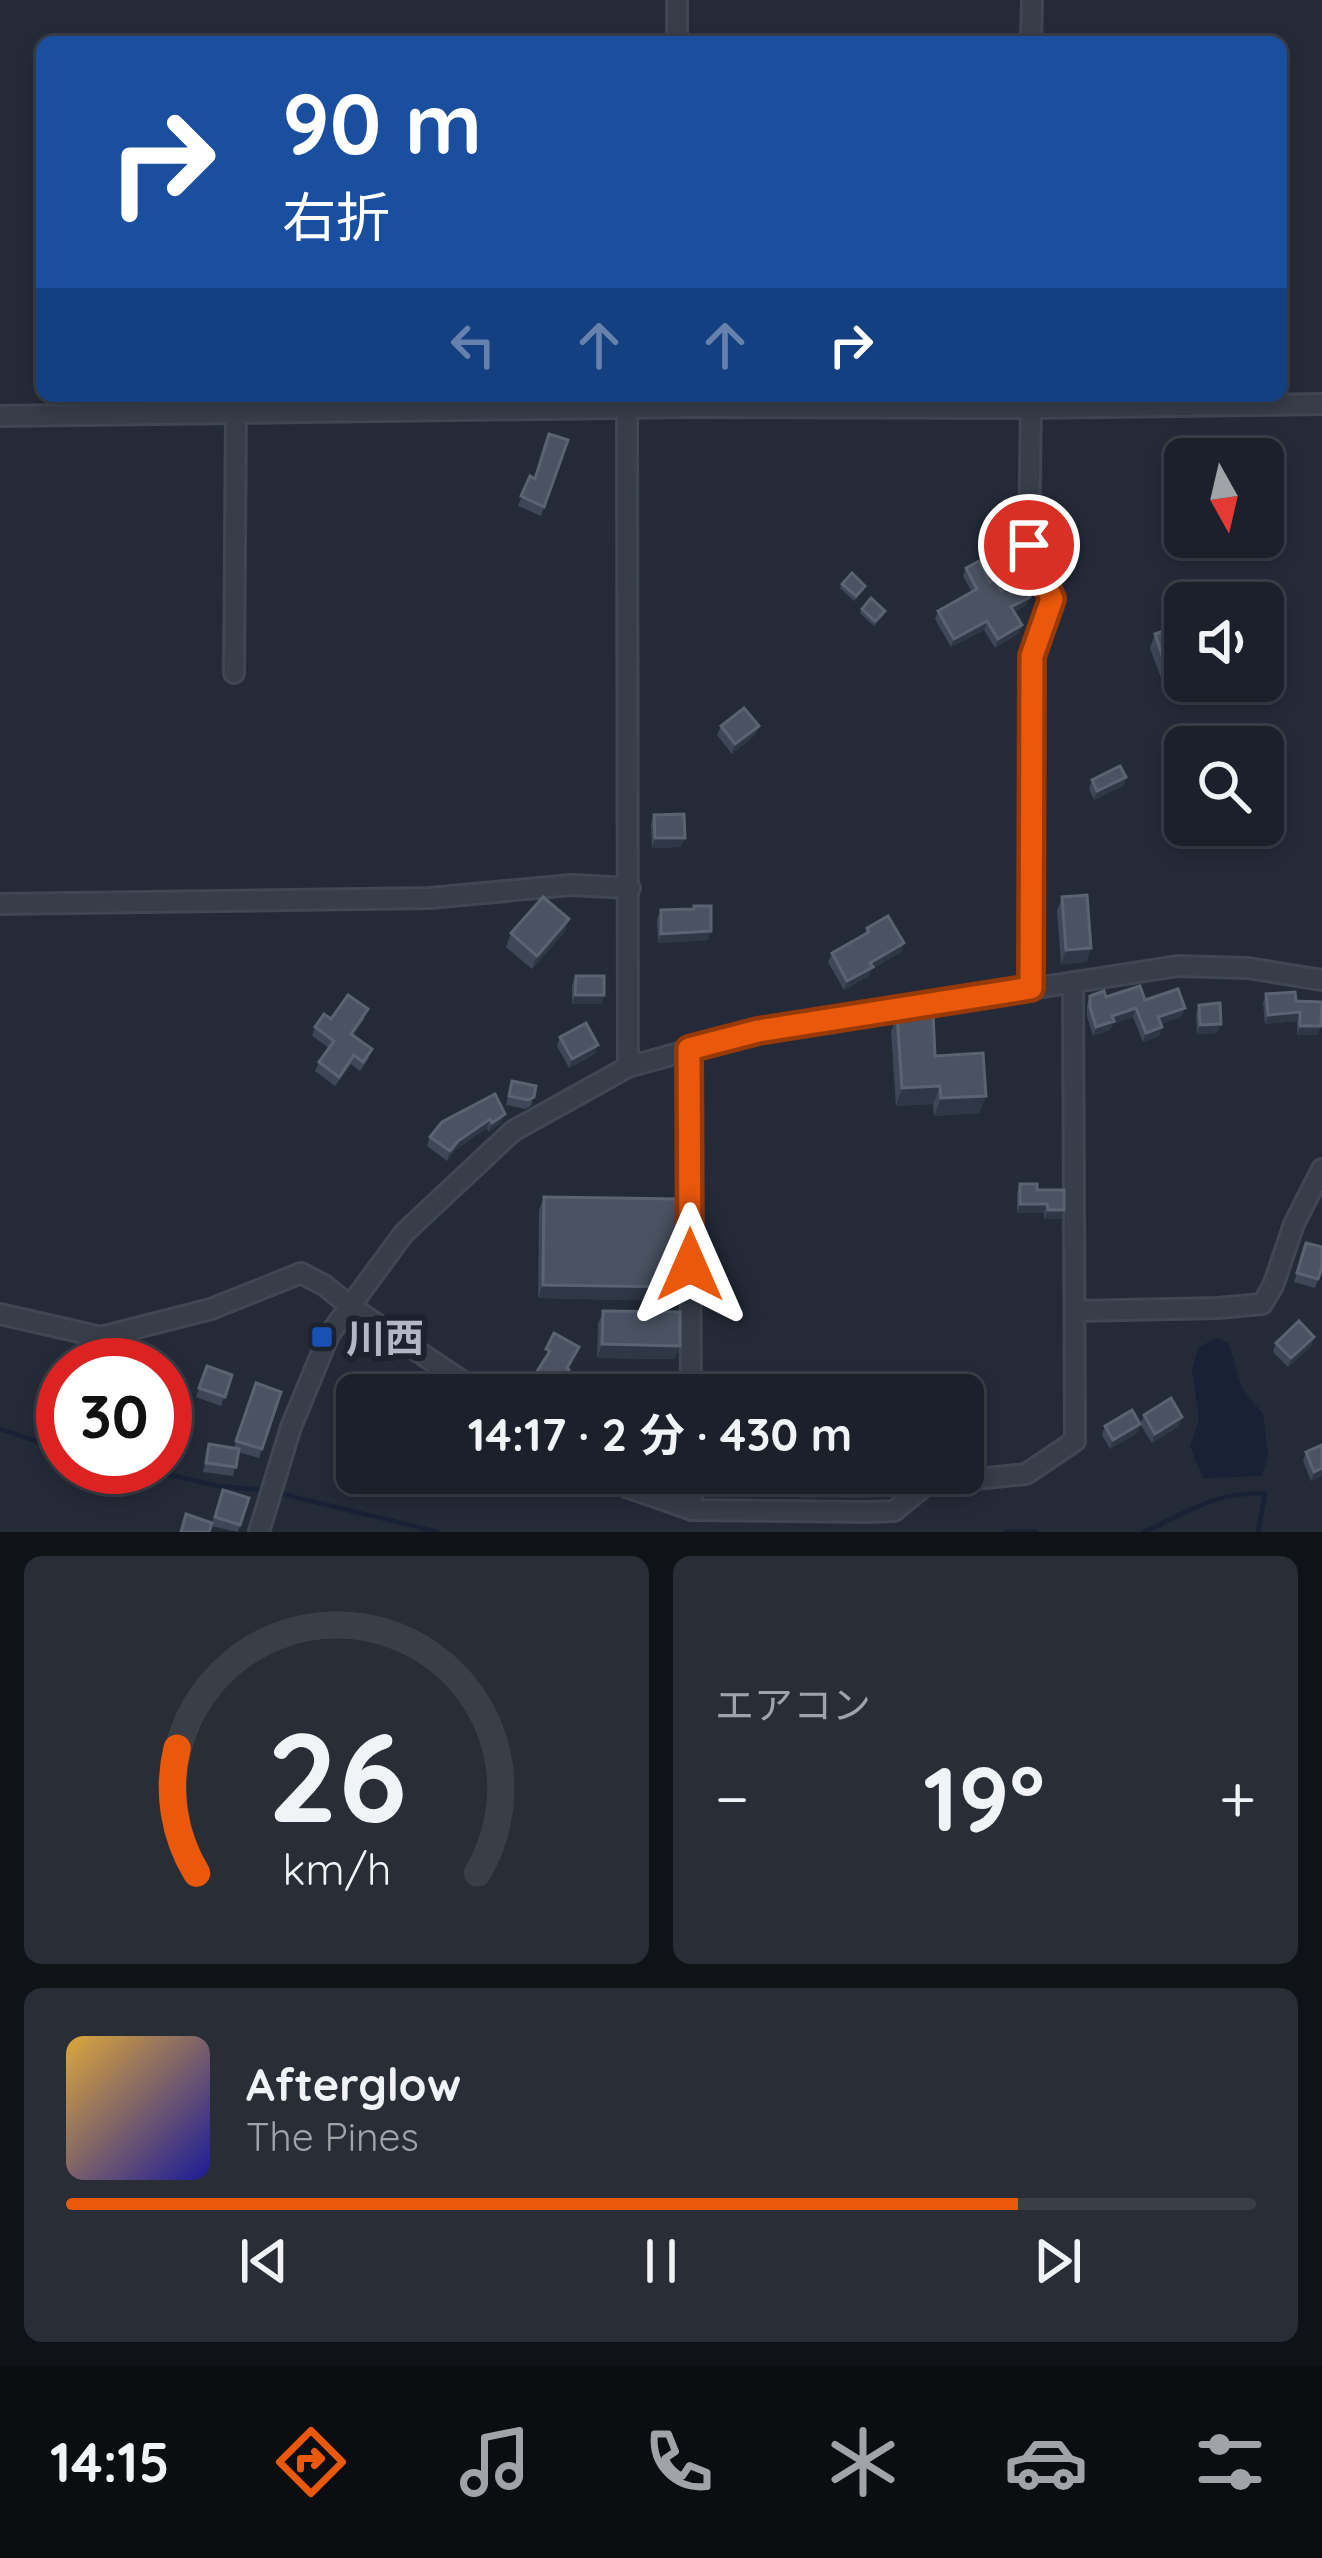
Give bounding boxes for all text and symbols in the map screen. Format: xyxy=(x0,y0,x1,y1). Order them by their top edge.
text: 90 m xyxy=(282,70,482,175)
icon: right xyxy=(84,84,240,240)
text: 右折 xyxy=(282,183,390,251)
icon: left xyxy=(440,312,506,378)
icon: ahead xyxy=(566,312,632,378)
icon: ahead xyxy=(692,312,758,378)
icon: right xyxy=(818,312,884,378)
north arrow xyxy=(1164,438,1284,558)
map controls xyxy=(1164,438,1284,846)
pin xyxy=(978,494,1080,596)
icon: arrive xyxy=(996,512,1062,578)
button: sound xyxy=(1164,582,1284,702)
button: search xyxy=(1164,726,1284,846)
position arrow xyxy=(627,1202,753,1328)
place label: 川西 xyxy=(346,1313,424,1362)
marker: 川西 xyxy=(309,1324,335,1350)
speed limit sign: 30 xyxy=(36,1338,192,1494)
text: 14:17 · 2 分 · 430 m xyxy=(468,1406,852,1462)
text: エアコン xyxy=(715,1680,871,1729)
text: 26 xyxy=(266,1697,407,1853)
text: 19° xyxy=(923,1741,1045,1854)
text: − xyxy=(715,1756,749,1839)
text: + xyxy=(1219,1756,1256,1839)
text: km/h xyxy=(282,1842,391,1896)
text: Afterglow xyxy=(246,2056,461,2112)
text: The Pines xyxy=(246,2112,419,2161)
icon: previous xyxy=(231,2228,297,2294)
icon: pause xyxy=(628,2228,694,2294)
icon: next xyxy=(1025,2228,1091,2294)
icon: directions xyxy=(269,2420,353,2504)
icon: music xyxy=(453,2420,537,2504)
icon: phone xyxy=(637,2420,721,2504)
icon: climate xyxy=(821,2420,905,2504)
icon: car xyxy=(1004,2420,1088,2504)
icon: filters xyxy=(1188,2420,1272,2504)
text: 14:15 xyxy=(50,2428,170,2496)

